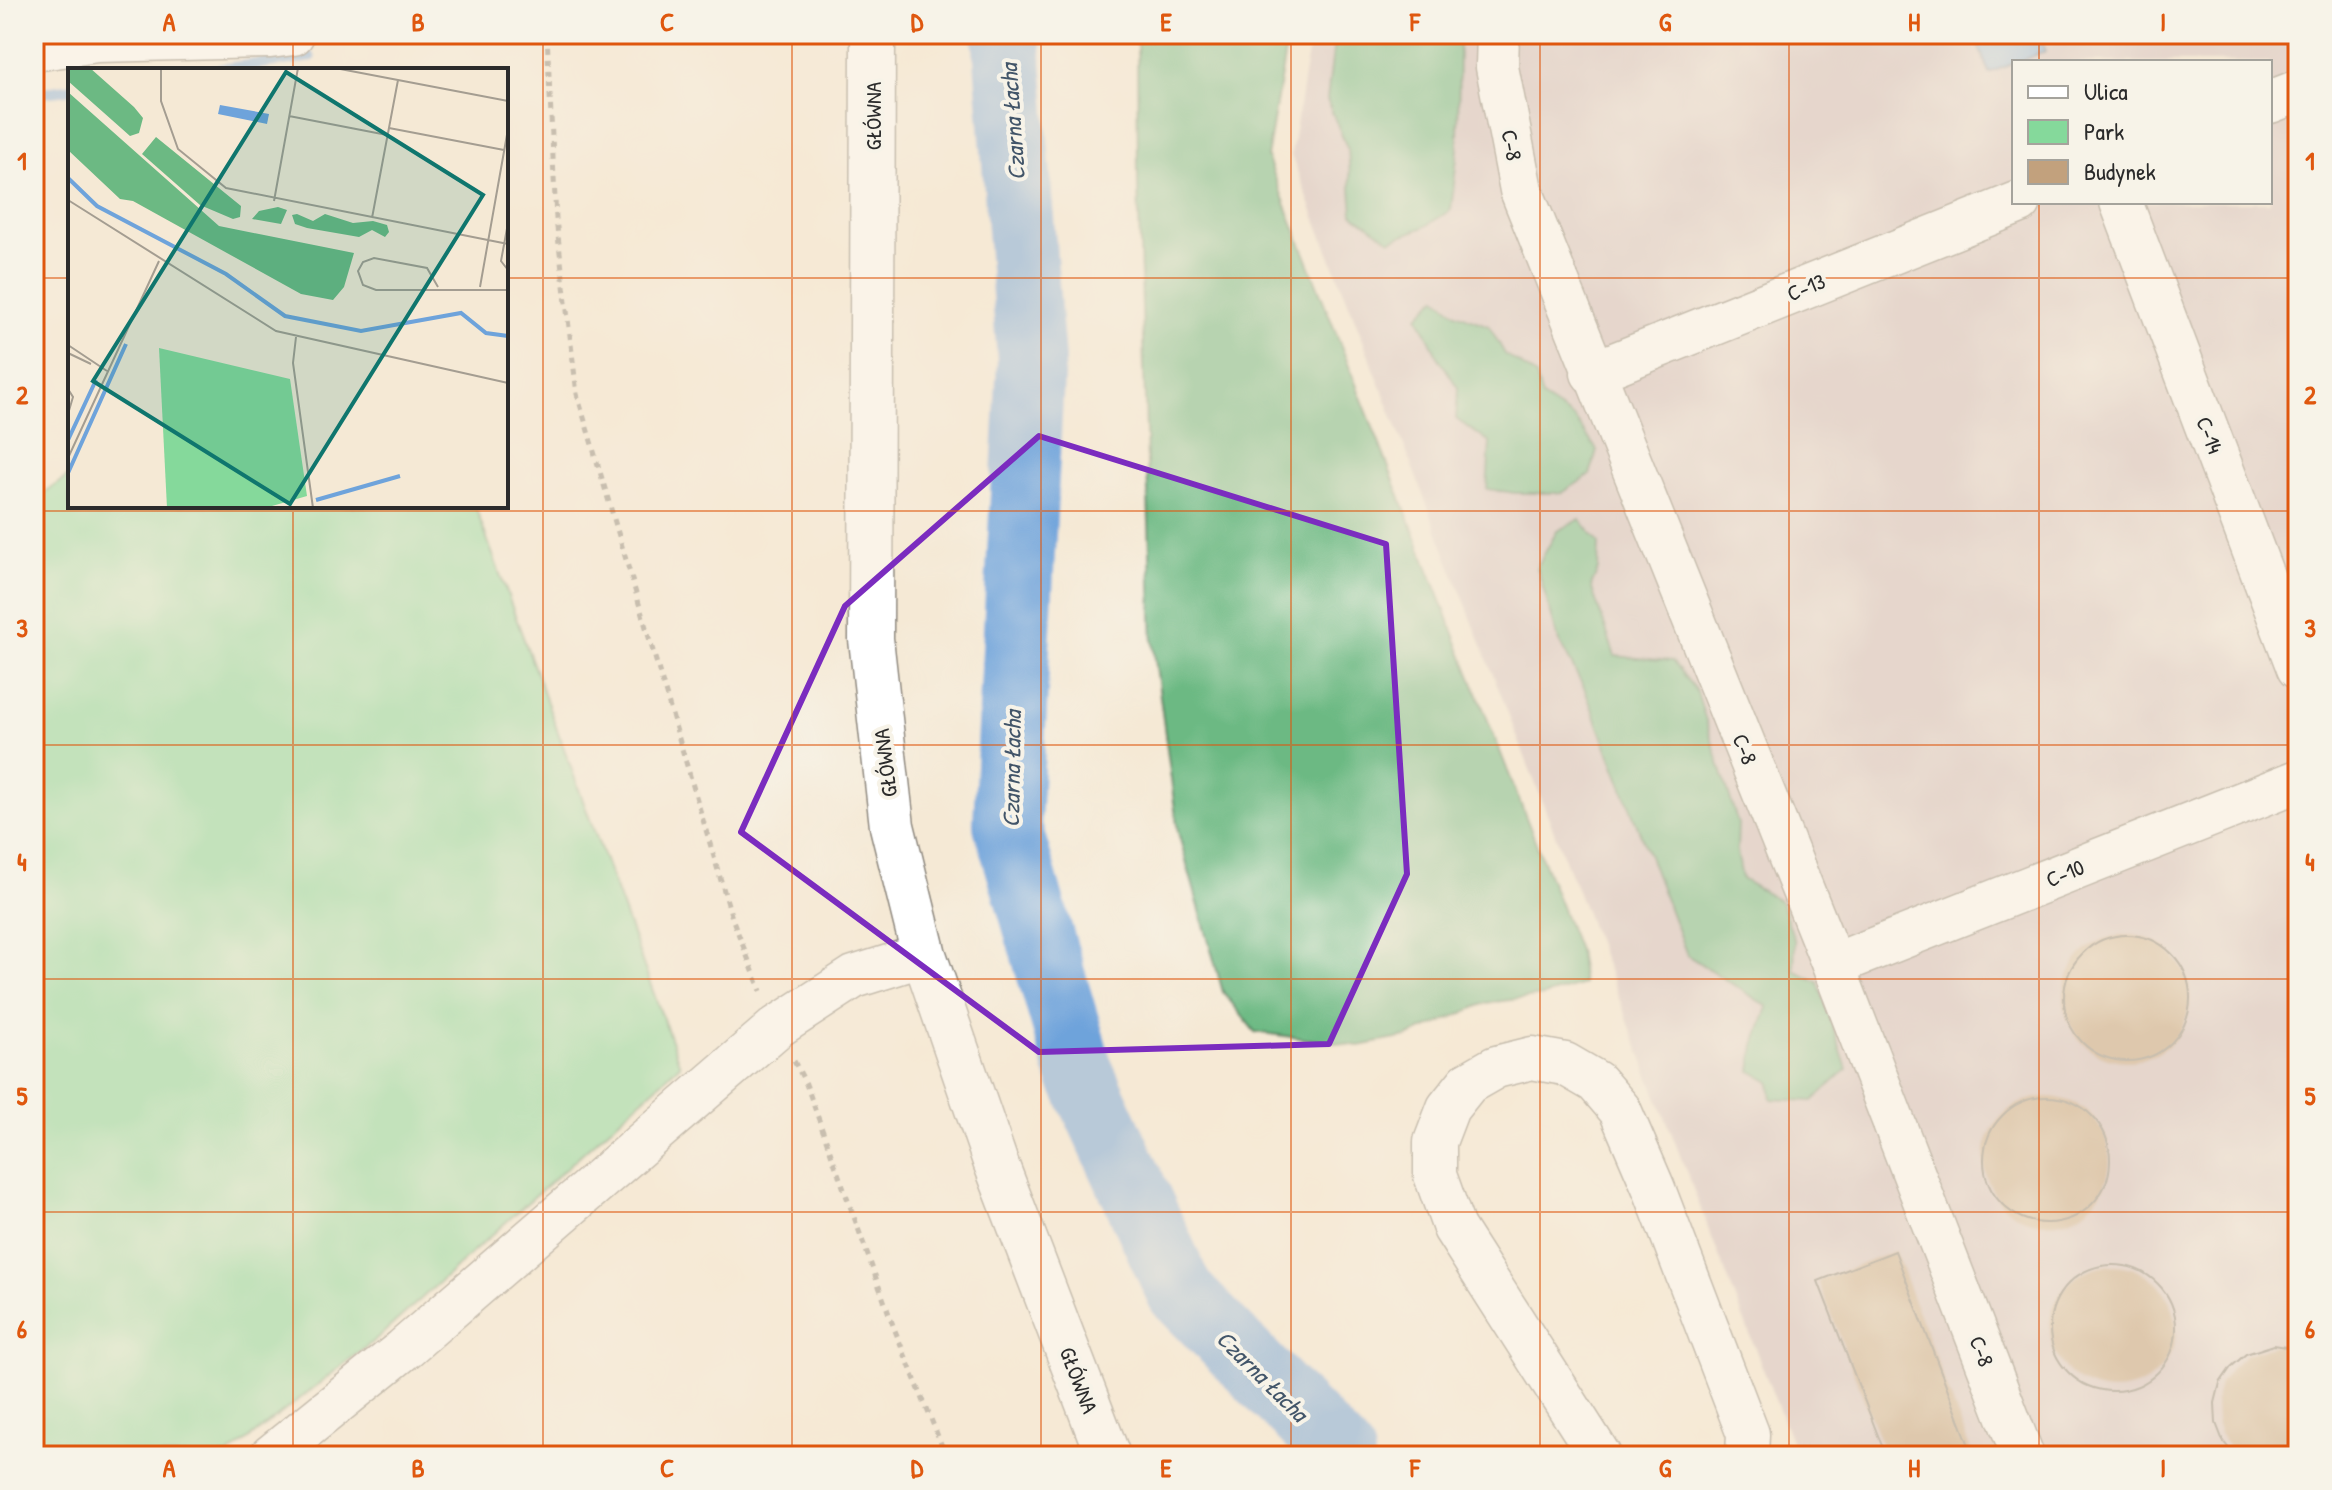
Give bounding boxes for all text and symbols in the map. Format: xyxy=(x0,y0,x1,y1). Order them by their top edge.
text: A xyxy=(163,4,176,39)
text: B xyxy=(411,4,425,39)
text: C xyxy=(660,4,674,39)
text: D xyxy=(911,4,924,39)
text: E xyxy=(1160,4,1172,39)
text: F xyxy=(1409,4,1421,39)
text: G xyxy=(1659,4,1672,39)
text: H xyxy=(1908,4,1920,39)
text: I xyxy=(2160,4,2166,39)
water label: Czarna Łacha xyxy=(992,60,1032,181)
legend xyxy=(2012,60,2272,204)
inset map xyxy=(68,68,508,508)
text: Ulica xyxy=(2084,75,2128,107)
street label: GŁÓWNA xyxy=(858,81,888,150)
text: Park xyxy=(2084,115,2124,147)
street label: C-8 xyxy=(1494,127,1530,163)
text: 1 xyxy=(17,143,27,178)
text: 1 xyxy=(2305,143,2315,178)
text: Budynek xyxy=(2084,155,2156,187)
street label: C-13 xyxy=(1782,266,1830,308)
text: 2 xyxy=(16,377,29,412)
text: 2 xyxy=(2304,377,2317,412)
street label: C-14 xyxy=(2189,412,2231,458)
text: 3 xyxy=(16,610,28,645)
text: 3 xyxy=(2304,610,2316,645)
water label: Czarna Łacha xyxy=(994,708,1028,828)
street label: GŁÓWNA xyxy=(866,727,904,799)
street label: C-8 xyxy=(1725,729,1765,769)
text: 4 xyxy=(17,844,27,879)
text: 4 xyxy=(2305,844,2315,879)
street label: C-10 xyxy=(2041,852,2089,894)
text: 5 xyxy=(17,1078,28,1113)
text: 5 xyxy=(2305,1078,2316,1113)
text: 6 xyxy=(17,1311,28,1346)
text: 6 xyxy=(2305,1311,2316,1346)
water label: Czarna Łacha xyxy=(1210,1323,1317,1430)
street label: C-8 xyxy=(1963,1331,2001,1371)
street label: GŁÓWNA xyxy=(1053,1343,1105,1418)
text: A xyxy=(163,1450,176,1485)
text: B xyxy=(411,1450,425,1485)
text: C xyxy=(660,1450,674,1485)
text: D xyxy=(911,1450,924,1485)
text: E xyxy=(1160,1450,1172,1485)
text: F xyxy=(1409,1450,1421,1485)
text: G xyxy=(1659,1450,1672,1485)
text: H xyxy=(1908,1450,1920,1485)
text: I xyxy=(2160,1450,2166,1485)

